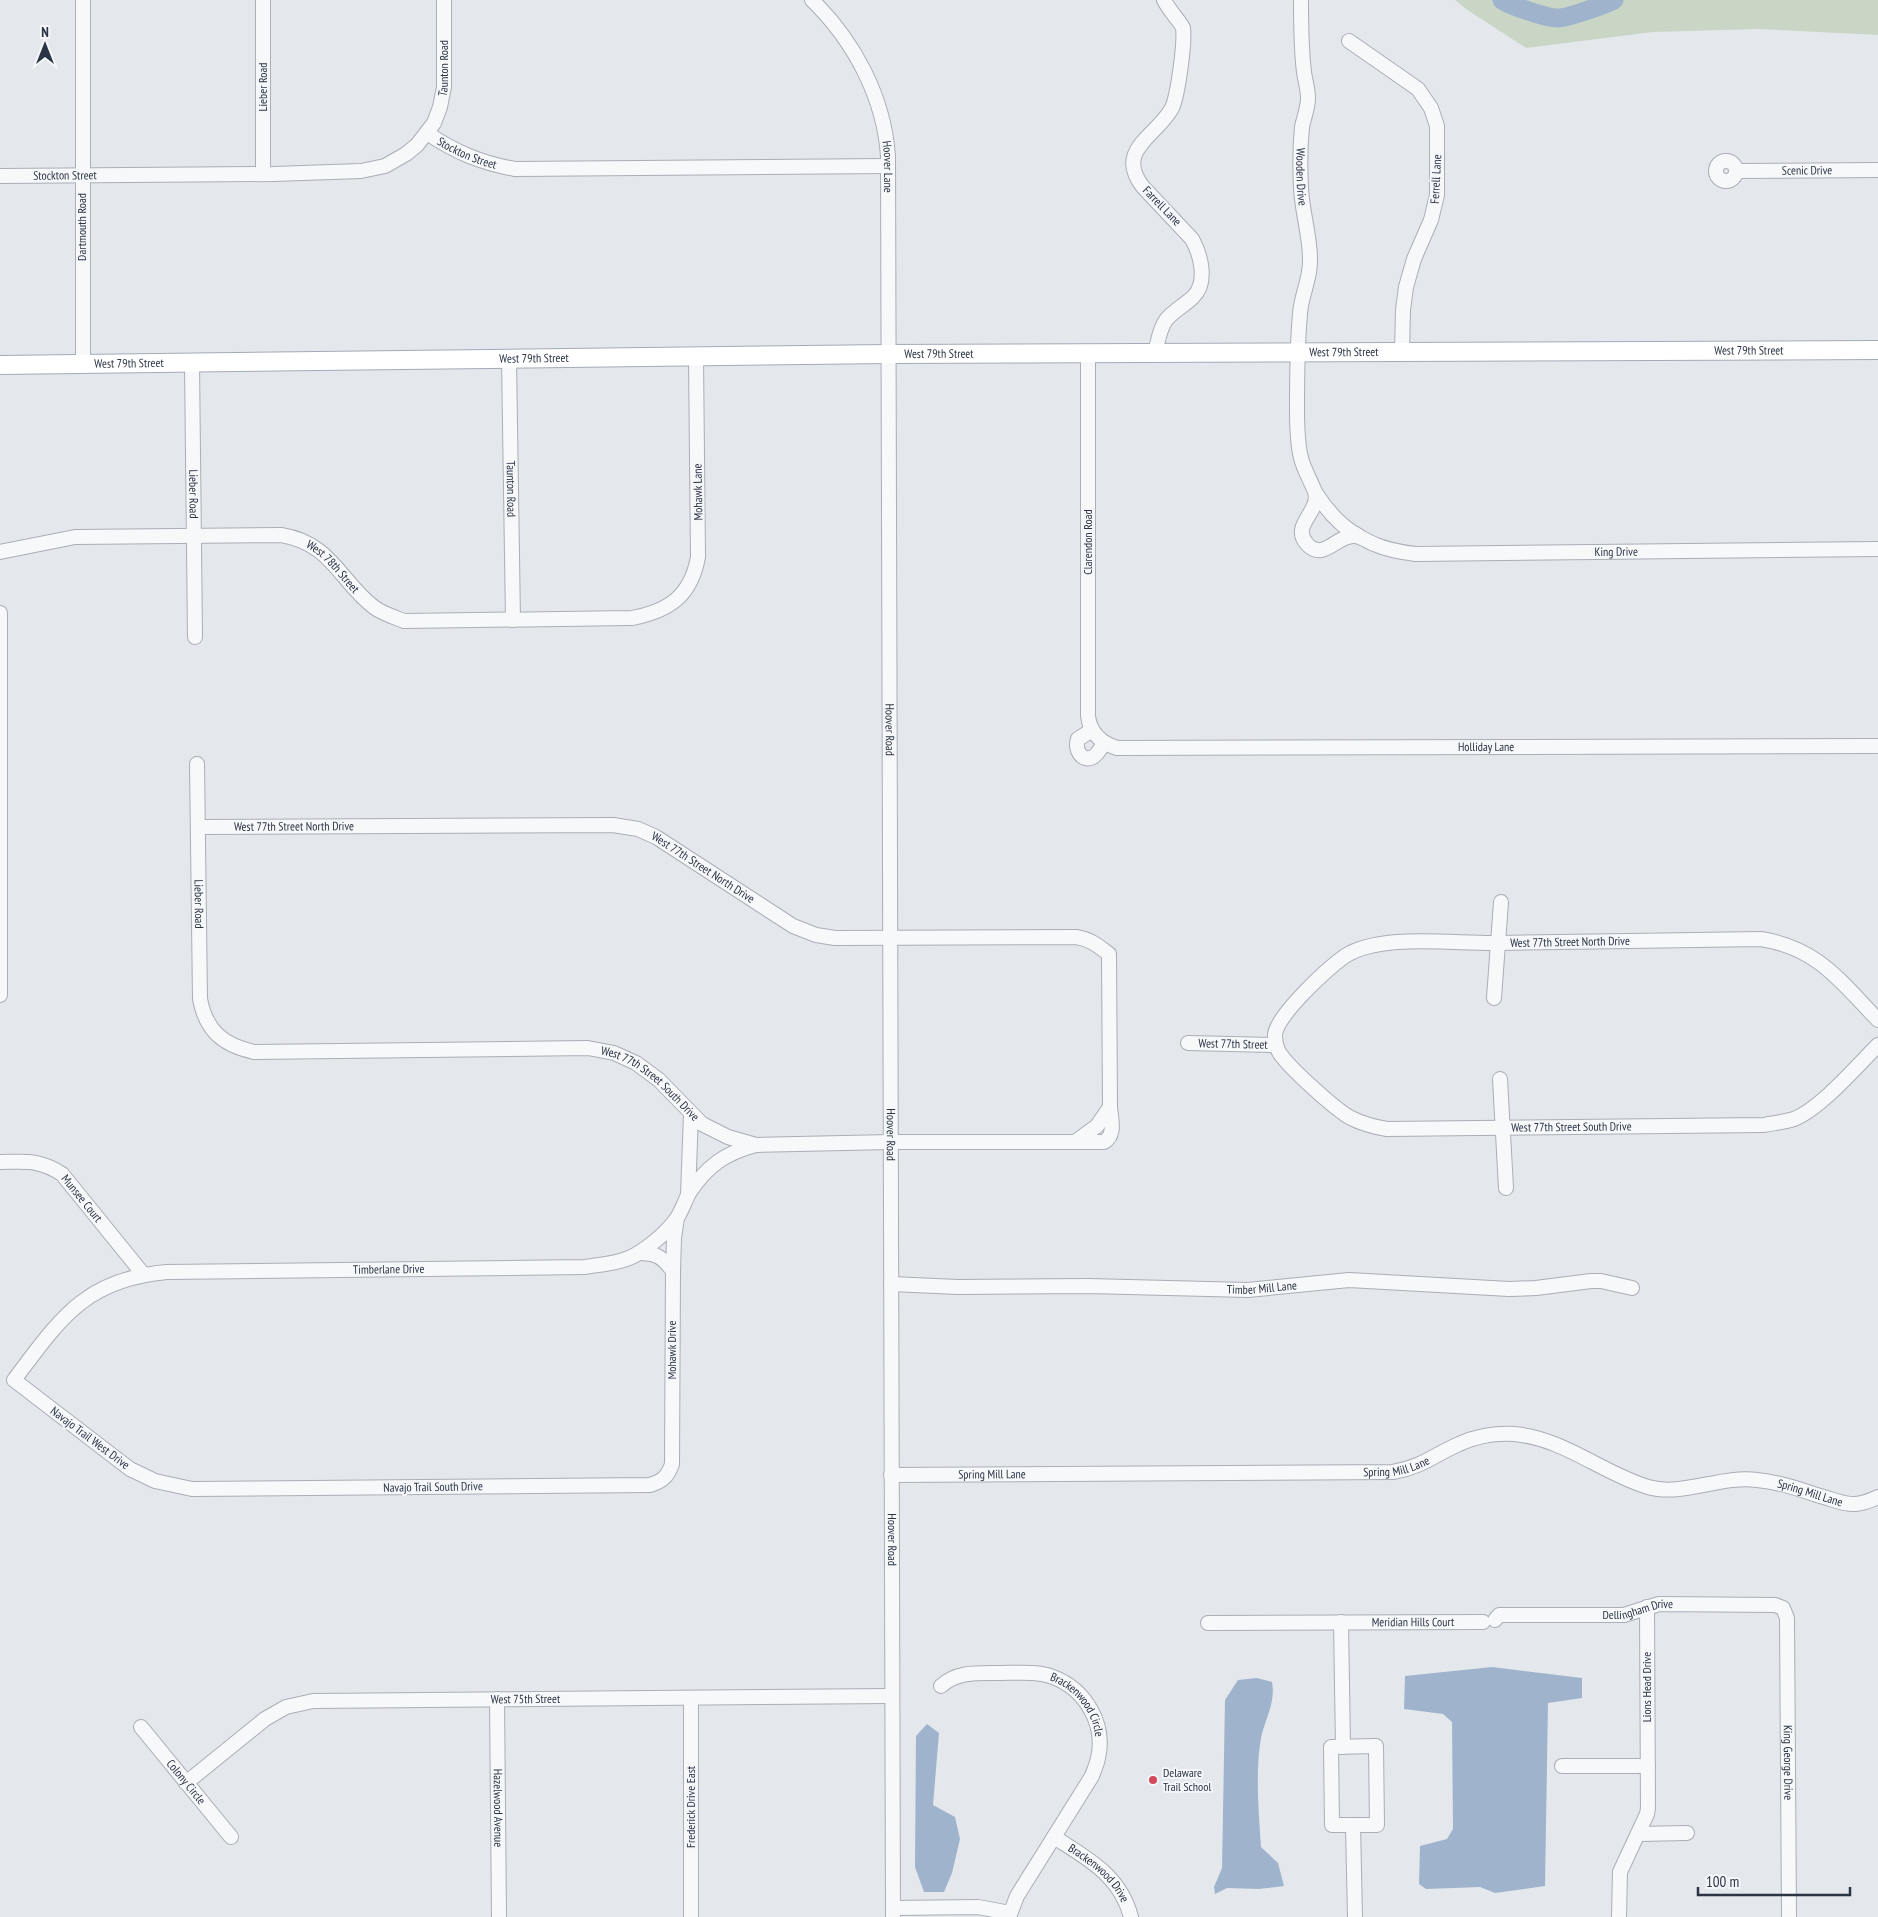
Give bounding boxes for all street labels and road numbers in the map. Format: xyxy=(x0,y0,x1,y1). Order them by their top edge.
street label: Taunton Road xyxy=(434,40,451,98)
street label: Lieber Road xyxy=(255,62,270,112)
street label: Stockton Street xyxy=(435,133,499,172)
street label: Hoover Lane xyxy=(879,140,896,193)
street label: Wooden Drive xyxy=(1293,148,1311,207)
street label: Ferrell Lane xyxy=(1427,154,1444,204)
street label: Scenic Drive xyxy=(1782,162,1832,178)
street label: Stockton Street xyxy=(33,167,98,183)
street label: Farrell Lane xyxy=(1140,183,1185,229)
street label: Dartmouth Road xyxy=(74,193,89,261)
street label: West 79th Street xyxy=(1714,342,1784,358)
street label: West 79th Street xyxy=(1309,344,1379,359)
street label: West 79th Street xyxy=(904,346,974,361)
street label: West 79th Street xyxy=(499,350,569,366)
street label: West 79th Street xyxy=(94,355,164,371)
street label: Taunton Road xyxy=(504,461,519,517)
street label: Mohawk Lane xyxy=(690,463,705,521)
street label: Lieber Road xyxy=(186,469,202,519)
street label: Clarendon Road xyxy=(1080,509,1095,575)
street label: West 78th Street xyxy=(304,536,363,597)
street label: King Drive xyxy=(1594,544,1638,559)
street label: Hoover Road xyxy=(883,703,898,756)
street label: Holliday Lane xyxy=(1458,739,1514,754)
street label: West 77th Street North Drive xyxy=(234,818,354,834)
street label: West 77th Street North Drive xyxy=(649,828,758,906)
street label: Lieber Road xyxy=(191,879,207,929)
street label: West 77th Street North Drive xyxy=(1510,933,1630,950)
street label: West 77th Street xyxy=(1198,1035,1268,1052)
street label: West 77th Street South Drive xyxy=(600,1043,703,1124)
street label: Hoover Road xyxy=(884,1108,899,1161)
street label: West 77th Street South Drive xyxy=(1511,1118,1632,1135)
street label: Munsee Court xyxy=(58,1171,106,1226)
street label: Timberlane Drive xyxy=(353,1261,425,1277)
street label: Timber Mill Lane xyxy=(1227,1277,1297,1297)
street label: Mohawk Drive xyxy=(664,1321,679,1379)
street label: Navajo Trail West Drive xyxy=(48,1403,133,1472)
street label: Spring Mill Lane xyxy=(1363,1453,1432,1479)
street label: Spring Mill Lane xyxy=(958,1466,1026,1482)
street label: Spring Mill Lane xyxy=(1776,1475,1844,1509)
street label: Navajo Trail South Drive xyxy=(383,1478,483,1495)
street label: Hoover Road xyxy=(885,1513,900,1566)
street label: Dellingham Drive xyxy=(1602,1596,1673,1622)
street label: Meridian Hills Court xyxy=(1372,1614,1455,1629)
street label: Lions Head Drive xyxy=(1639,1652,1654,1722)
street label: Brackenwood Circle xyxy=(1048,1669,1107,1737)
street label: West 75th Street xyxy=(491,1691,561,1706)
street label: King George Drive xyxy=(1781,1725,1796,1800)
street label: Colony Circle xyxy=(164,1756,209,1807)
street label: Frederick Drive East xyxy=(683,1765,698,1848)
street label: Hazelwood Avenue xyxy=(491,1769,506,1847)
street label: Brackenwood Drive xyxy=(1066,1840,1133,1905)

